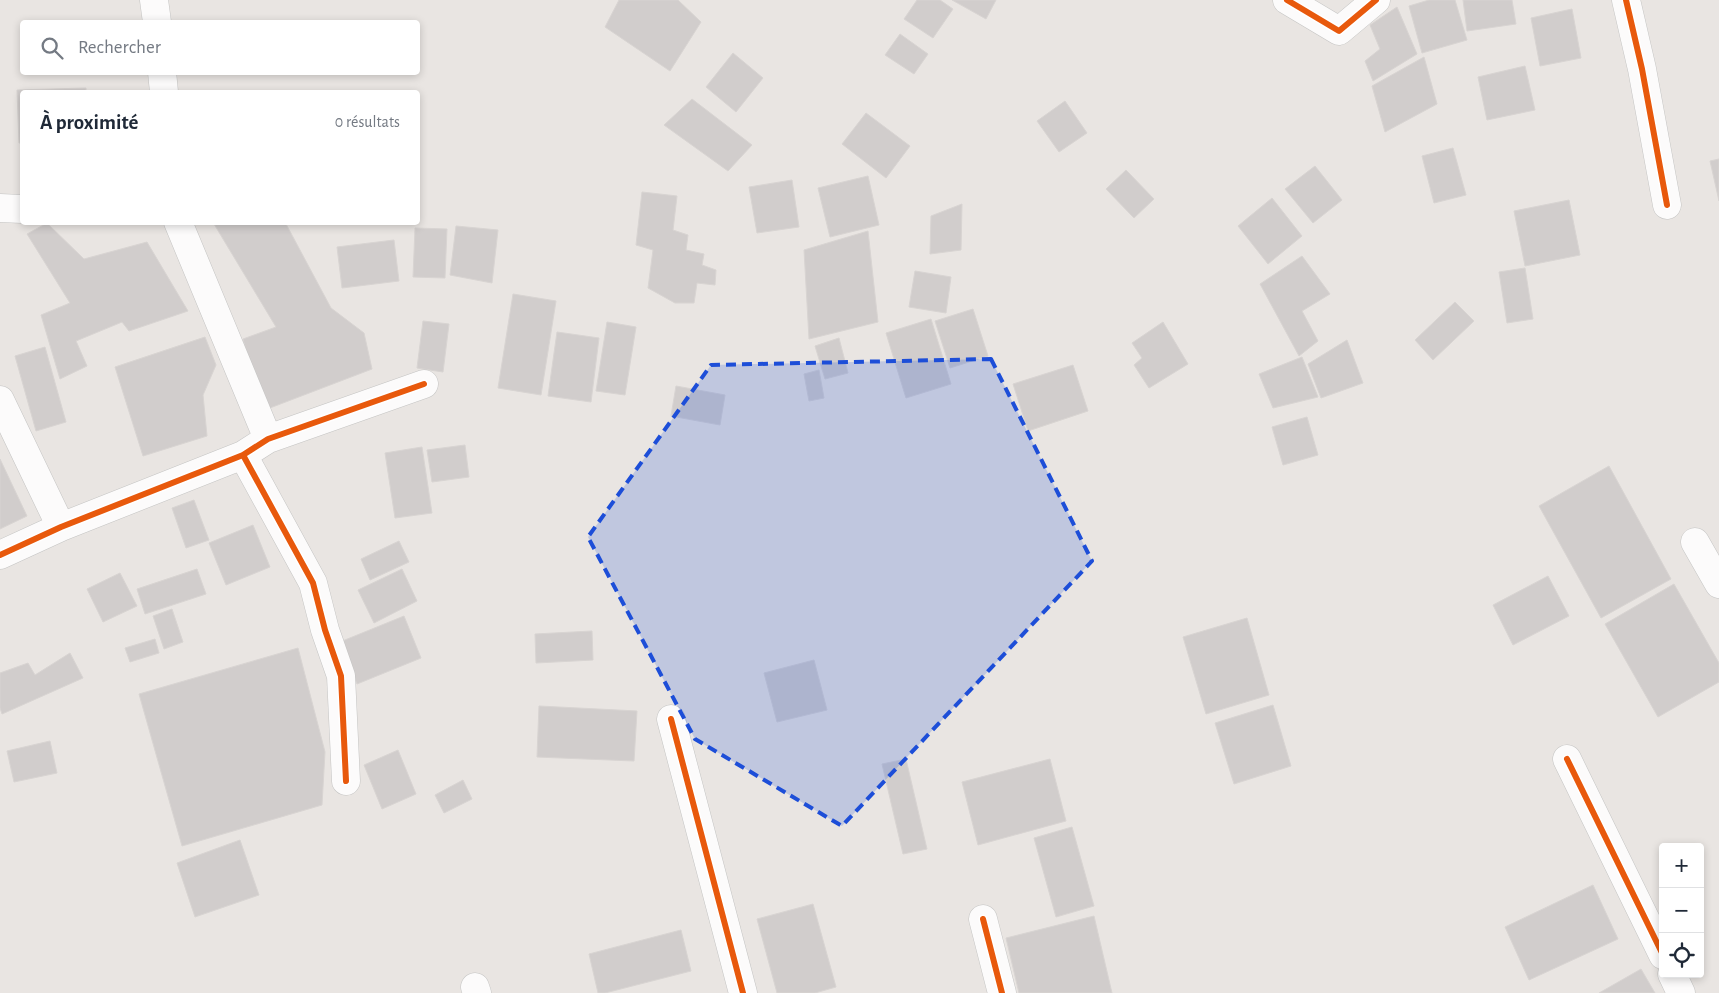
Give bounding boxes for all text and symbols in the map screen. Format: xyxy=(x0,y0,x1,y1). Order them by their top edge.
search box xyxy=(20,20,420,75)
icon: search xyxy=(38,34,66,62)
text: Rechercher xyxy=(78,38,161,57)
text: À proximité xyxy=(40,112,138,133)
text: 0 résultats xyxy=(335,114,400,130)
map controls xyxy=(1659,843,1704,978)
button: + xyxy=(1659,843,1704,888)
button: − xyxy=(1659,888,1704,933)
button: locate xyxy=(1659,933,1704,978)

